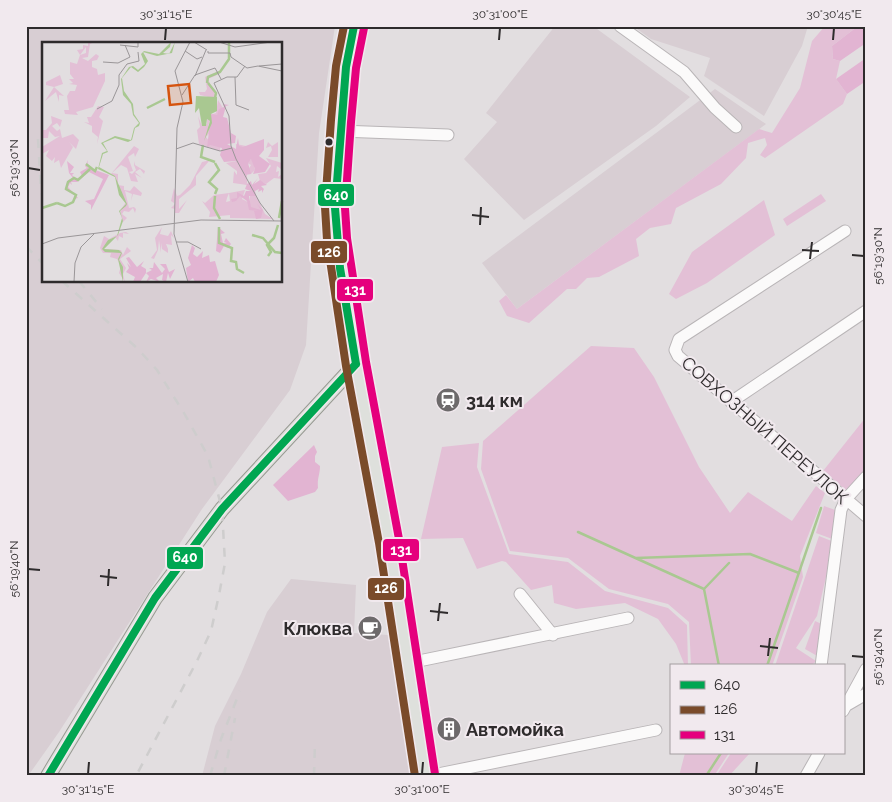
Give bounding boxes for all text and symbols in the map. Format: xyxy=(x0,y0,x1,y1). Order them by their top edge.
text: 30°31'15"E xyxy=(140,7,192,21)
text: 30°31'00"E xyxy=(472,7,528,21)
text: 30°30'45"E xyxy=(806,7,862,21)
inset map xyxy=(42,42,282,282)
unlabelled marker xyxy=(324,137,334,147)
text: 56°19'30"N xyxy=(7,139,21,197)
line badge: 640 xyxy=(317,183,355,207)
text: 640 xyxy=(323,187,349,203)
text: 56°19'30"N xyxy=(871,227,885,285)
line badge: 126 xyxy=(310,240,348,264)
text: 126 xyxy=(317,244,341,260)
line badge: 131 xyxy=(336,278,374,302)
text: 131 xyxy=(344,282,366,298)
street label: СОВХОЗНЫЙ ПЕРЕУЛОК xyxy=(677,352,853,508)
station icon: 314 км xyxy=(435,387,461,413)
place label: 314 км xyxy=(466,390,523,411)
line badge: 131 xyxy=(382,538,420,562)
text: 56°19'40"N xyxy=(7,541,21,597)
text: 131 xyxy=(390,542,412,558)
line badge: 640 xyxy=(166,546,204,570)
text: 640 xyxy=(172,549,198,565)
line badge: 126 xyxy=(367,577,405,601)
text: 126 xyxy=(374,580,398,596)
cafe icon: Клюква xyxy=(357,615,383,641)
place label: Клюква xyxy=(283,618,352,639)
text: 56°19'40"N xyxy=(871,629,885,685)
legend xyxy=(670,664,844,754)
text: 640 xyxy=(714,676,740,694)
text: 126 xyxy=(714,700,737,718)
building icon: Автомойка xyxy=(436,716,462,742)
place label: Автомойка xyxy=(466,719,564,740)
text: 131 xyxy=(714,726,735,744)
text: 30°31'15"E xyxy=(62,782,114,796)
text: 30°31'00"E xyxy=(394,782,450,796)
text: 30°30'45"E xyxy=(728,782,784,796)

